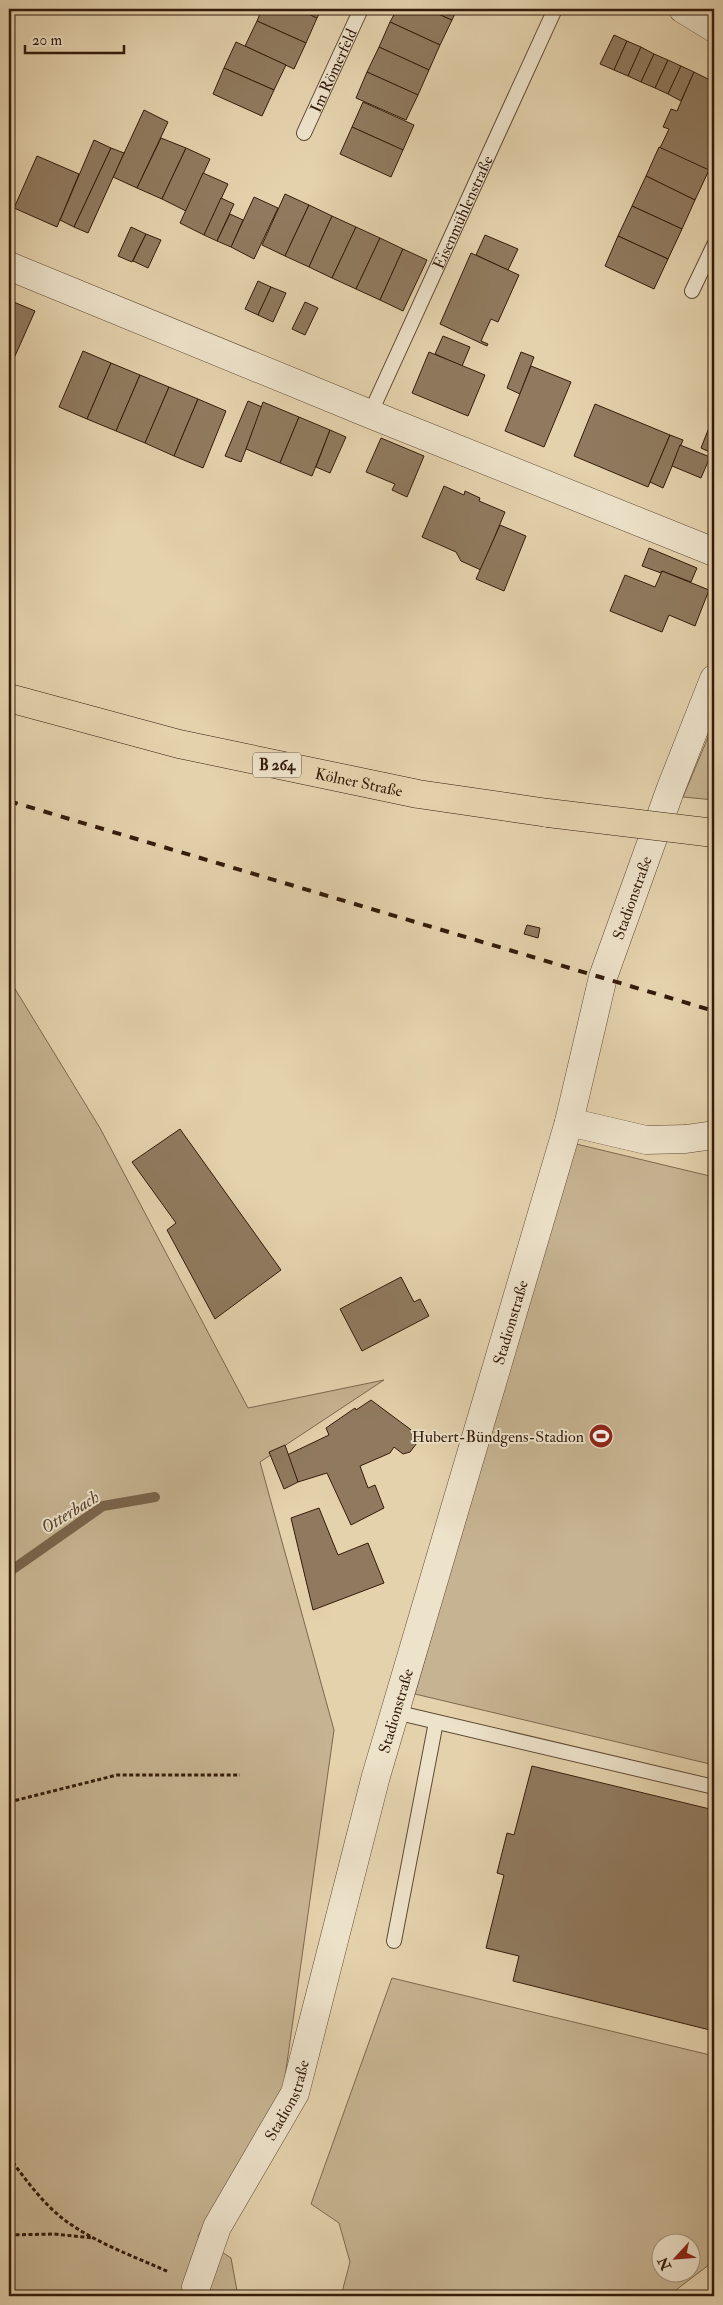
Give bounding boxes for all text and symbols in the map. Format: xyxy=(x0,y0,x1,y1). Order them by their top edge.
scale bar xyxy=(25,22,124,54)
street label: Im Römerfeld xyxy=(306,26,362,116)
text: 20 m xyxy=(32,31,62,50)
street label: Eisenmühlenstraße xyxy=(429,152,498,272)
road number: B 264 xyxy=(253,752,301,778)
street label: Kölner Straße xyxy=(313,764,405,802)
street label: Stadionstraße xyxy=(608,853,657,942)
street label: Stadionstraße xyxy=(489,1277,533,1367)
sports icon: Hubert-Bündgens-Stadion xyxy=(588,1423,614,1449)
place label: Hubert-Bündgens-Stadion xyxy=(412,1427,584,1447)
water label: Otterbach xyxy=(37,1486,104,1539)
street label: Stadionstraße xyxy=(374,1666,418,1756)
street label: Stadionstraße xyxy=(260,2058,314,2145)
north arrow xyxy=(650,2232,700,2282)
text: N xyxy=(654,2254,676,2274)

